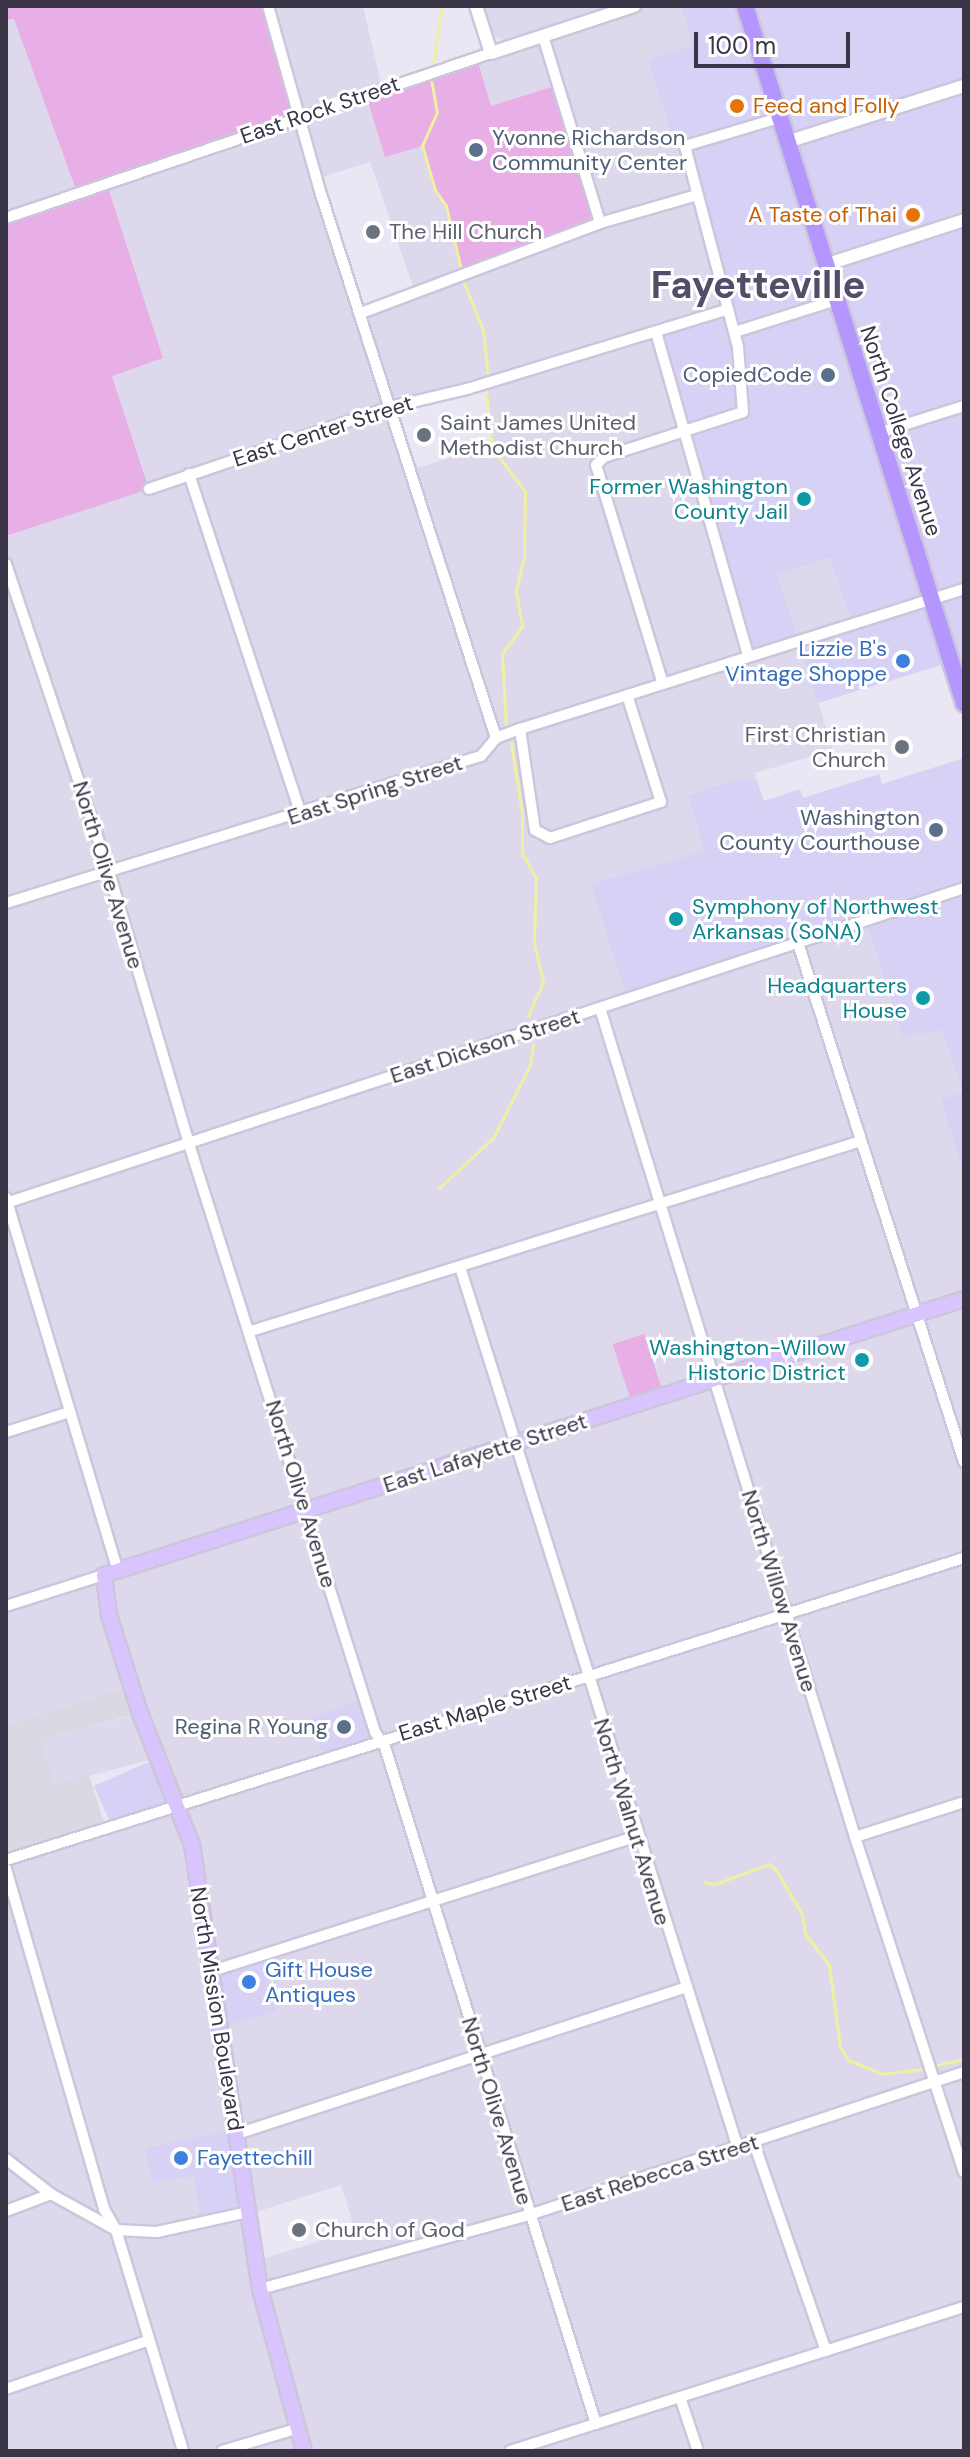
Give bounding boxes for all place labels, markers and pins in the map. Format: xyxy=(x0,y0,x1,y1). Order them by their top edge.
place label: Feed and Folly xyxy=(753,93,900,119)
marker: Feed and Folly xyxy=(728,97,746,115)
place label: Yvonne Richardson Community Center xyxy=(492,124,687,176)
marker: Yvonne Richardson Community Center xyxy=(467,141,485,159)
place label: A Taste of Thai xyxy=(748,202,897,228)
marker: A Taste of Thai xyxy=(904,206,922,224)
place label: The Hill Church xyxy=(389,219,542,245)
marker: The Hill Church xyxy=(364,223,382,241)
place label: CopiedCode xyxy=(683,362,812,388)
marker: CopiedCode xyxy=(819,366,837,384)
place label: Saint James United Methodist Church xyxy=(440,409,636,460)
marker: Saint James United Methodist Church xyxy=(415,426,433,444)
place label: Former Washington County Jail xyxy=(589,473,788,524)
marker: Former Washington County Jail xyxy=(795,490,813,508)
place label: Lizzie B's Vintage Shoppe xyxy=(725,635,887,686)
marker: Lizzie B's Vintage Shoppe xyxy=(894,652,912,670)
place label: First Christian Church xyxy=(745,721,886,772)
marker: First Christian Church xyxy=(893,738,911,756)
place label: Washington County Courthouse xyxy=(719,804,920,856)
marker: Washington County Courthouse xyxy=(927,821,945,839)
place label: Symphony of Northwest Arkansas (SoNA) xyxy=(692,893,939,944)
marker: Symphony of Northwest Arkansas (SoNA) xyxy=(667,910,685,928)
place label: Headquarters House xyxy=(767,972,907,1024)
marker: Headquarters House xyxy=(914,989,932,1007)
place label: Washington-Willow Historic District xyxy=(649,1334,846,1386)
marker: Washington-Willow Historic District xyxy=(853,1351,871,1369)
place label: Regina R Young xyxy=(175,1714,328,1740)
marker: Regina R Young xyxy=(335,1718,353,1736)
place label: Gift House Antiques xyxy=(265,1956,373,2008)
marker: Gift House Antiques xyxy=(240,1973,258,1991)
place label: Fayettechill xyxy=(197,2145,313,2171)
marker: Fayettechill xyxy=(172,2149,190,2167)
place label: Church of God xyxy=(315,2217,465,2243)
marker: Church of God xyxy=(290,2221,308,2239)

